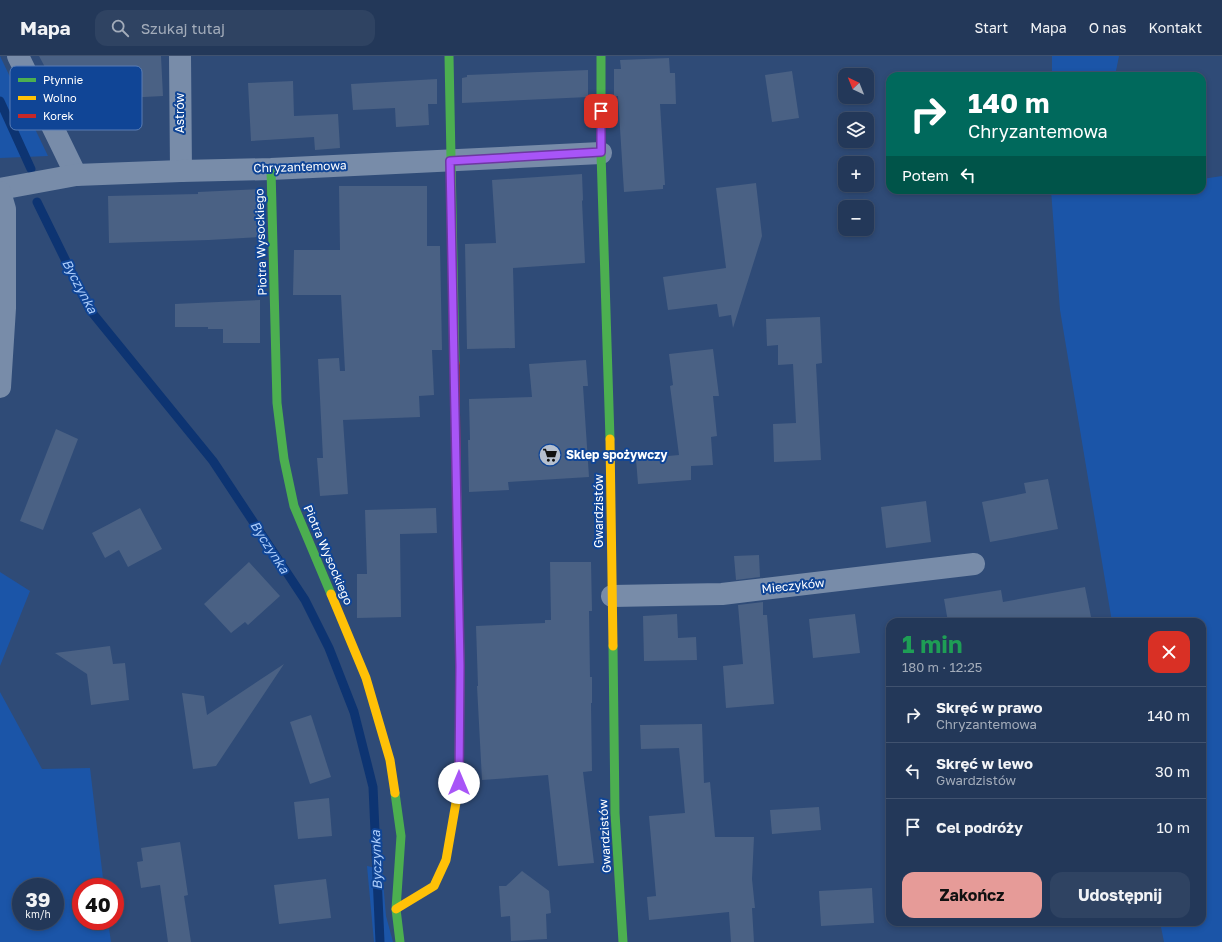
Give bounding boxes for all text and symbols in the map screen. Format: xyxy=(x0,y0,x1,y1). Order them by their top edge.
search box xyxy=(95,10,375,46)
text: Mapa xyxy=(20,16,71,39)
icon: search xyxy=(109,17,131,39)
text: Szukaj tutaj xyxy=(141,19,225,37)
text: Start xyxy=(975,19,1008,36)
text: Mapa xyxy=(1030,19,1067,36)
text: O nas xyxy=(1089,19,1126,36)
text: Kontakt xyxy=(1148,19,1202,36)
legend xyxy=(10,66,142,130)
north arrow xyxy=(838,68,874,104)
map controls xyxy=(838,68,874,236)
text: Płynnie xyxy=(43,73,83,86)
text: 140 m xyxy=(968,86,1050,119)
icon: right xyxy=(902,88,954,140)
text: Wolno xyxy=(43,91,77,104)
street label: Astrów xyxy=(172,92,187,133)
pin xyxy=(584,94,618,128)
icon: arrive xyxy=(590,100,612,122)
text: Korek xyxy=(43,109,74,122)
button: layers xyxy=(838,112,874,148)
text: Chryzantemowa xyxy=(968,120,1108,142)
button: + xyxy=(838,156,874,192)
street label: Chryzantemowa xyxy=(253,157,347,176)
icon: left xyxy=(957,164,979,186)
text: Potem xyxy=(902,166,949,184)
street label: Piotra Wysockiego xyxy=(251,188,270,296)
button: − xyxy=(838,200,874,236)
water label: Byczynka xyxy=(59,256,101,317)
supermarket icon: Sklep spożywczy xyxy=(537,442,563,468)
place label: Sklep spożywczy xyxy=(566,447,668,462)
street label: Gwardzistów xyxy=(591,474,606,548)
street label: Piotra Wysockiego xyxy=(301,502,356,607)
water label: Byczynka xyxy=(247,518,293,577)
street label: Mieczyków xyxy=(761,575,826,596)
text: 1 min xyxy=(902,629,962,658)
button: close xyxy=(1148,631,1190,673)
text: 180 m · 12:25 xyxy=(902,659,982,675)
text: Skręć w prawo xyxy=(936,698,1043,716)
icon: right xyxy=(902,704,924,726)
text: 140 m xyxy=(1147,706,1190,724)
text: Chryzantemowa xyxy=(936,716,1037,732)
text: Skręć w lewo xyxy=(936,754,1033,772)
icon: left xyxy=(902,760,924,782)
position arrow xyxy=(438,762,480,804)
text: 30 m xyxy=(1155,762,1190,780)
text: Gwardzistów xyxy=(936,772,1016,788)
street label: Gwardzistów xyxy=(595,798,614,873)
icon: arrive xyxy=(902,816,924,838)
text: Cel podróży xyxy=(936,818,1023,836)
text: 10 m xyxy=(1156,818,1190,836)
water label: Byczynka xyxy=(367,829,385,890)
button: Zakończ xyxy=(902,872,1042,918)
button: Udostępnij xyxy=(1050,872,1190,918)
speed limit sign: 40 xyxy=(72,878,124,930)
text: 39 xyxy=(26,887,50,911)
text: km/h xyxy=(25,908,51,920)

